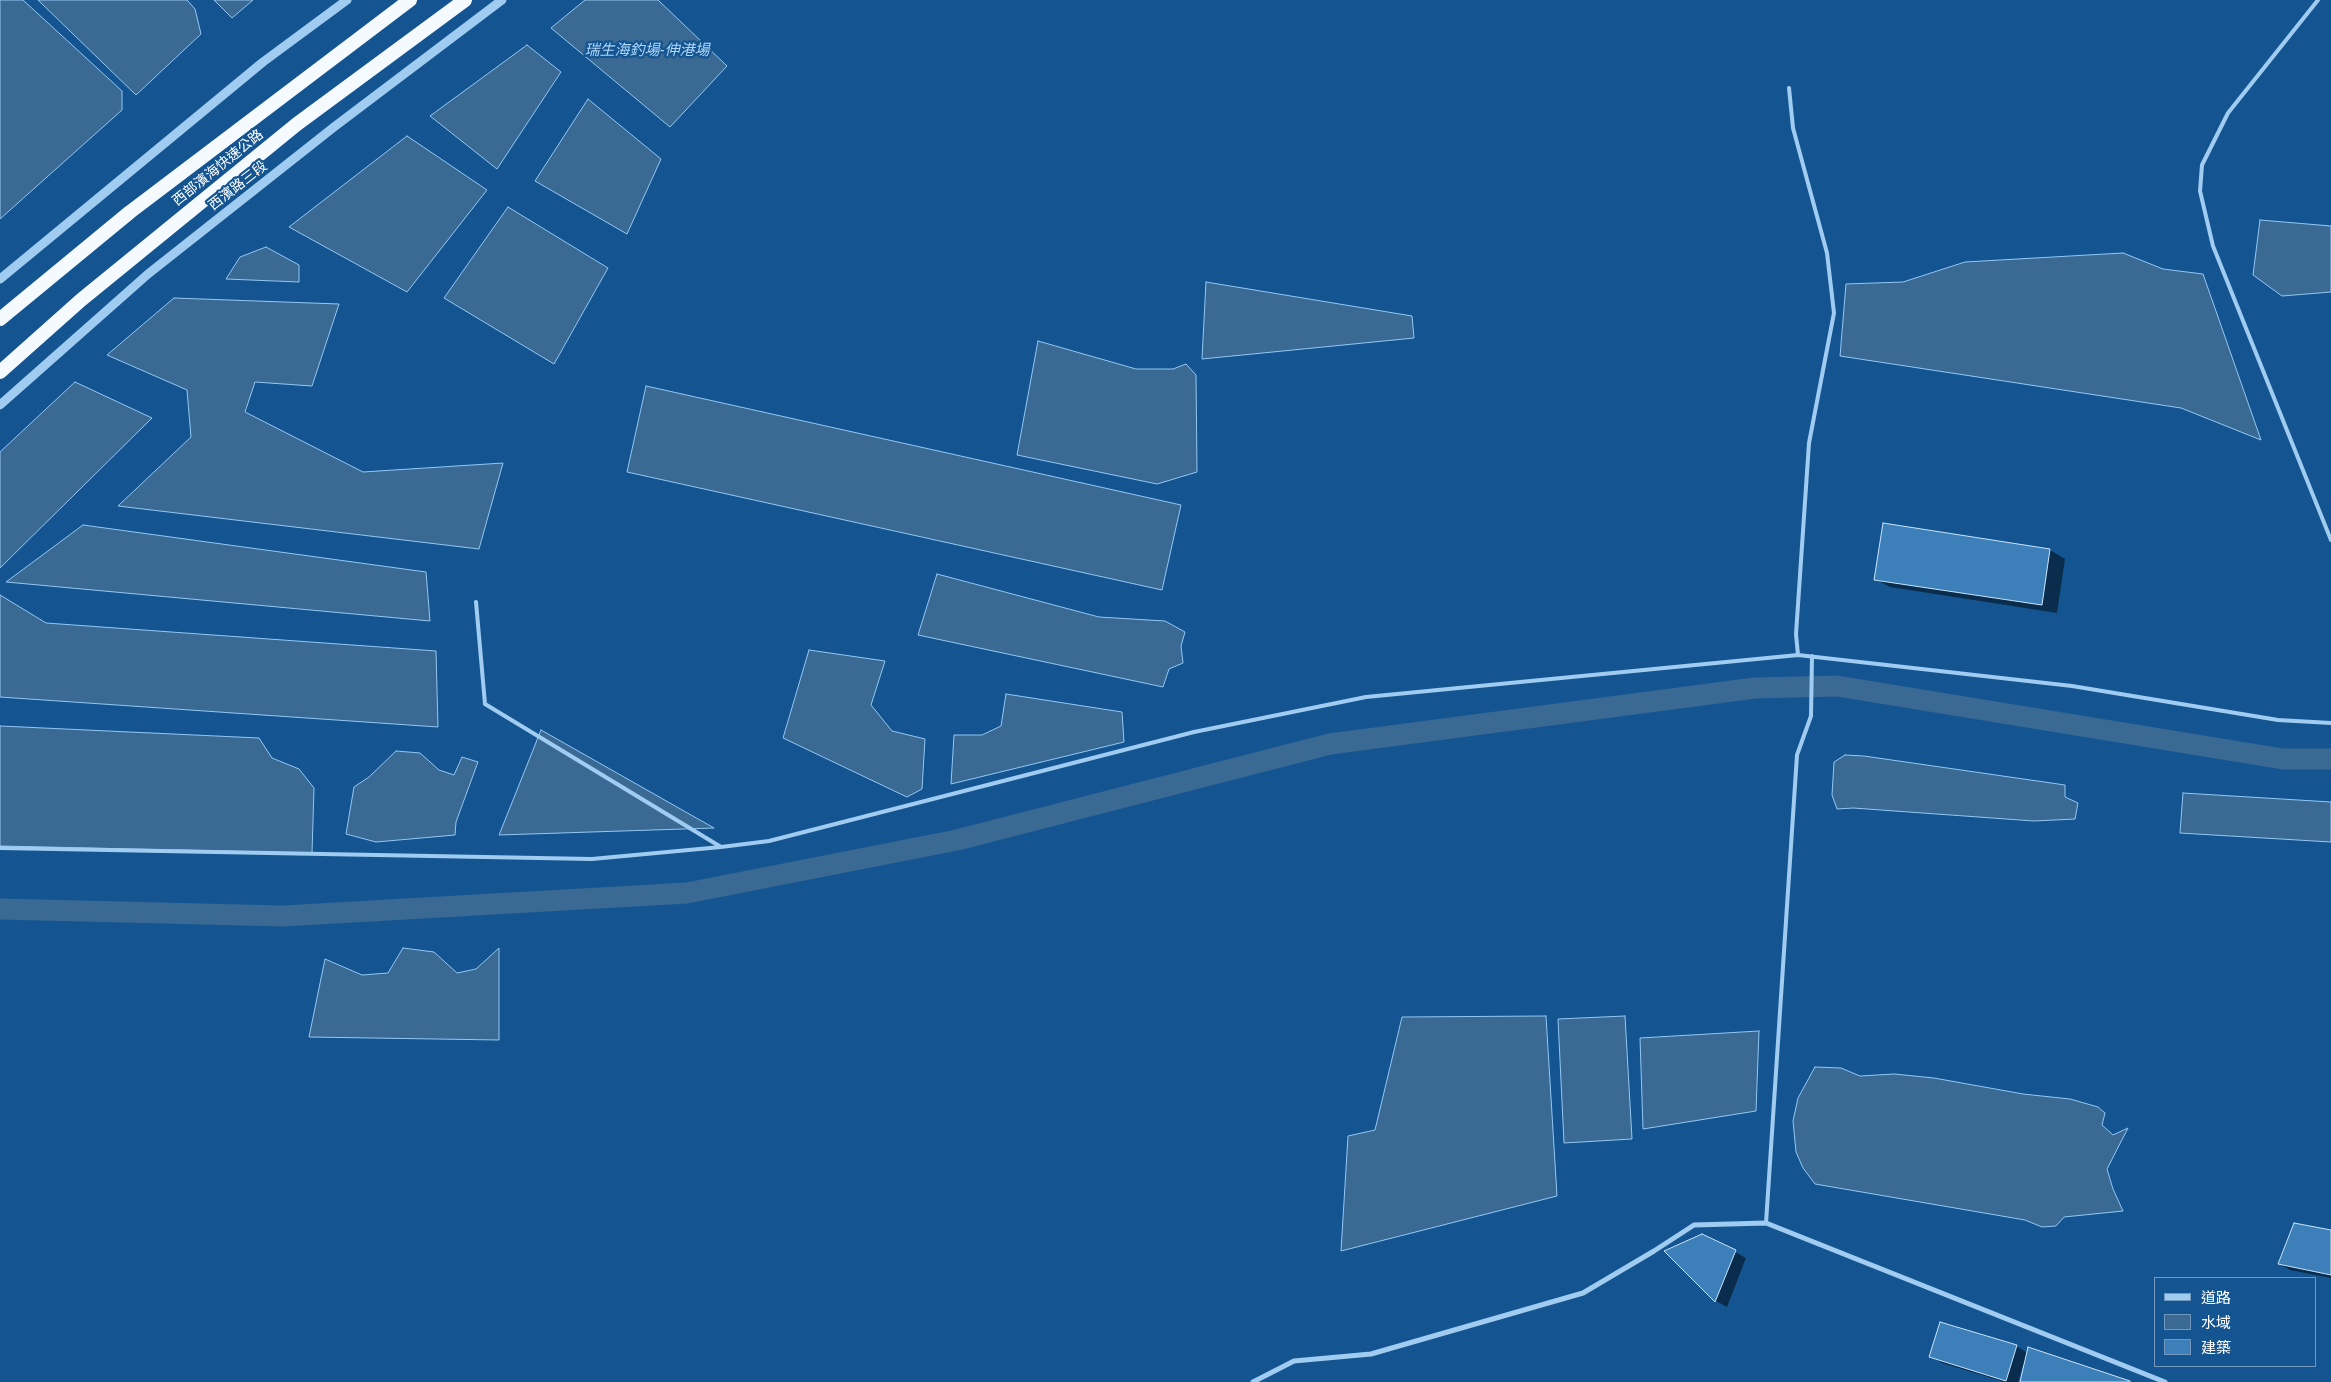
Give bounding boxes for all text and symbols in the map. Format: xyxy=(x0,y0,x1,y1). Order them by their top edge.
water label: 瑞生海釣場-伸港場 xyxy=(584,42,710,60)
street label: 西部濱海快速公路 xyxy=(169,126,267,210)
street label: 西濱路三段 xyxy=(205,158,271,214)
legend xyxy=(2154,1277,2316,1367)
text: 道路 xyxy=(2201,1288,2231,1307)
text: 水域 xyxy=(2201,1313,2231,1332)
text: 建築 xyxy=(2201,1338,2231,1357)

